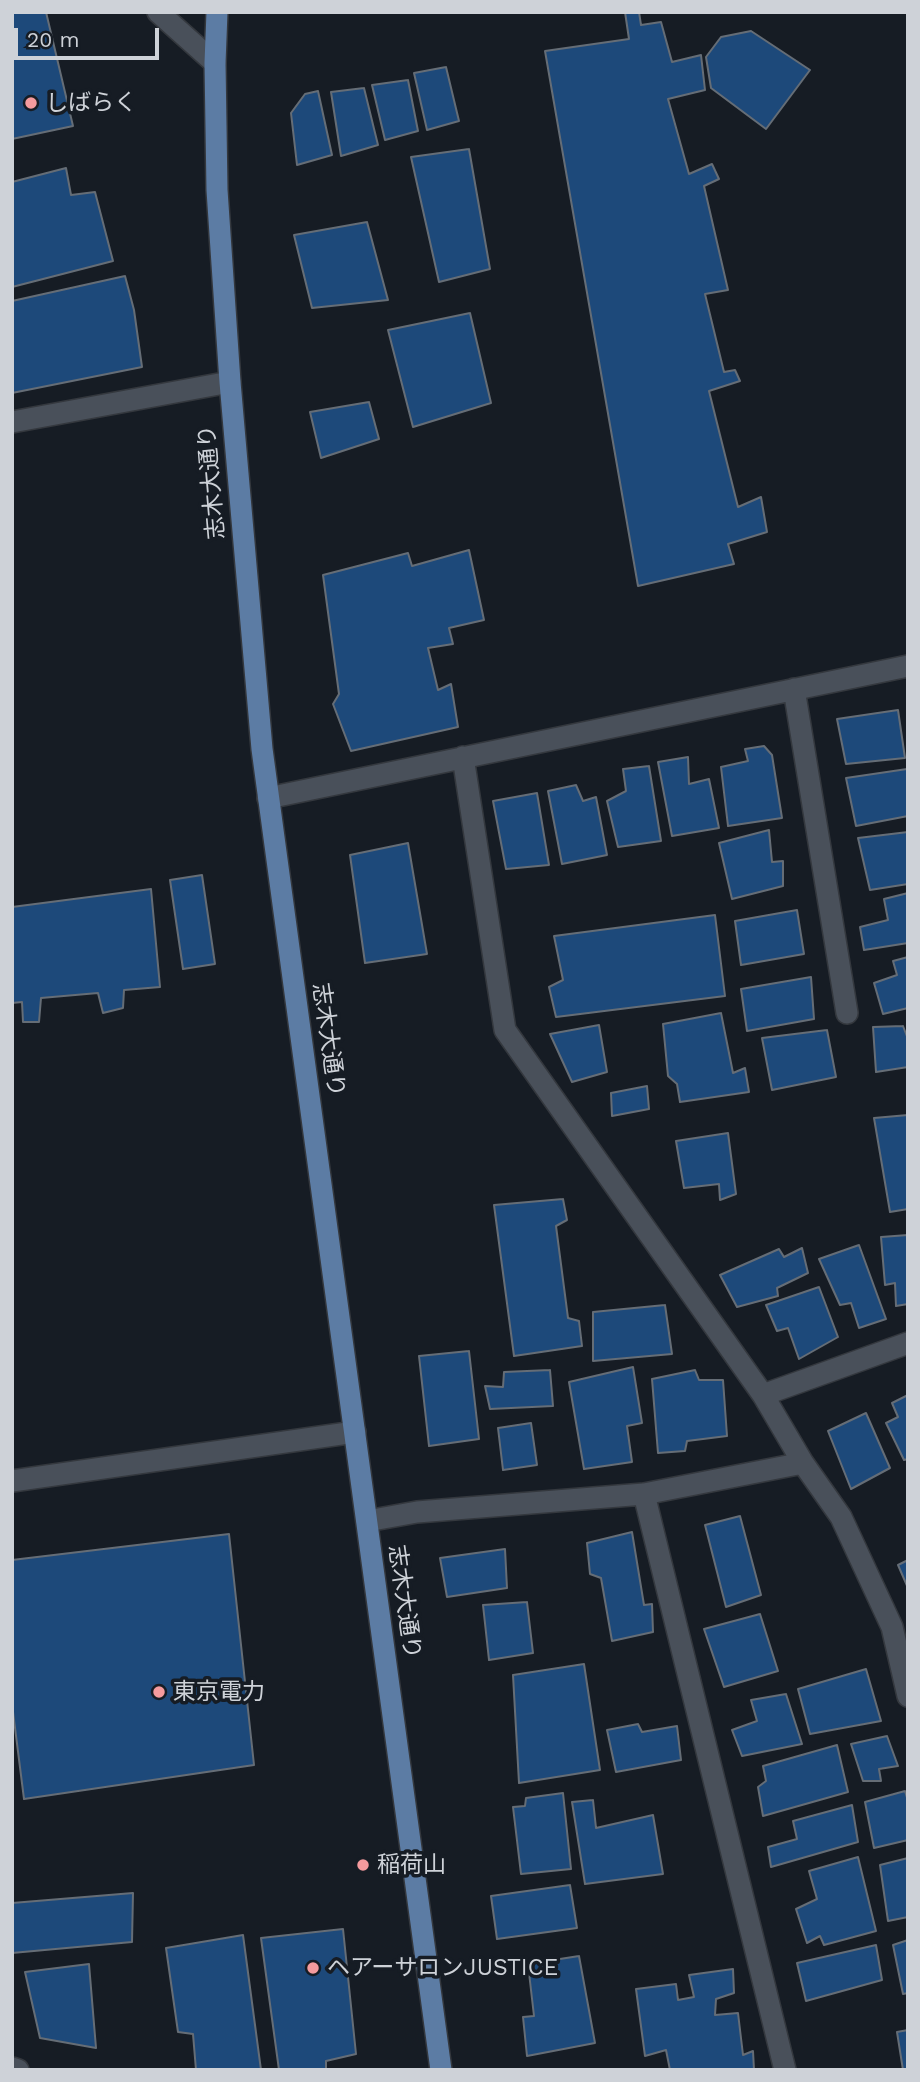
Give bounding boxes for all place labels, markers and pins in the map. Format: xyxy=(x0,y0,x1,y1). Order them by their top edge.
place label: しばらく xyxy=(45,89,137,117)
marker: しばらく xyxy=(23,95,39,111)
place label: 東京電力 xyxy=(173,1678,265,1706)
marker: 東京電力 xyxy=(151,1684,167,1700)
place label: 稲荷山 xyxy=(377,1851,446,1879)
marker: 稲荷山 xyxy=(355,1857,371,1873)
place label: ヘアーサロンJUSTICE xyxy=(327,1954,558,1982)
marker: ヘアーサロンJUSTICE xyxy=(305,1960,321,1976)

